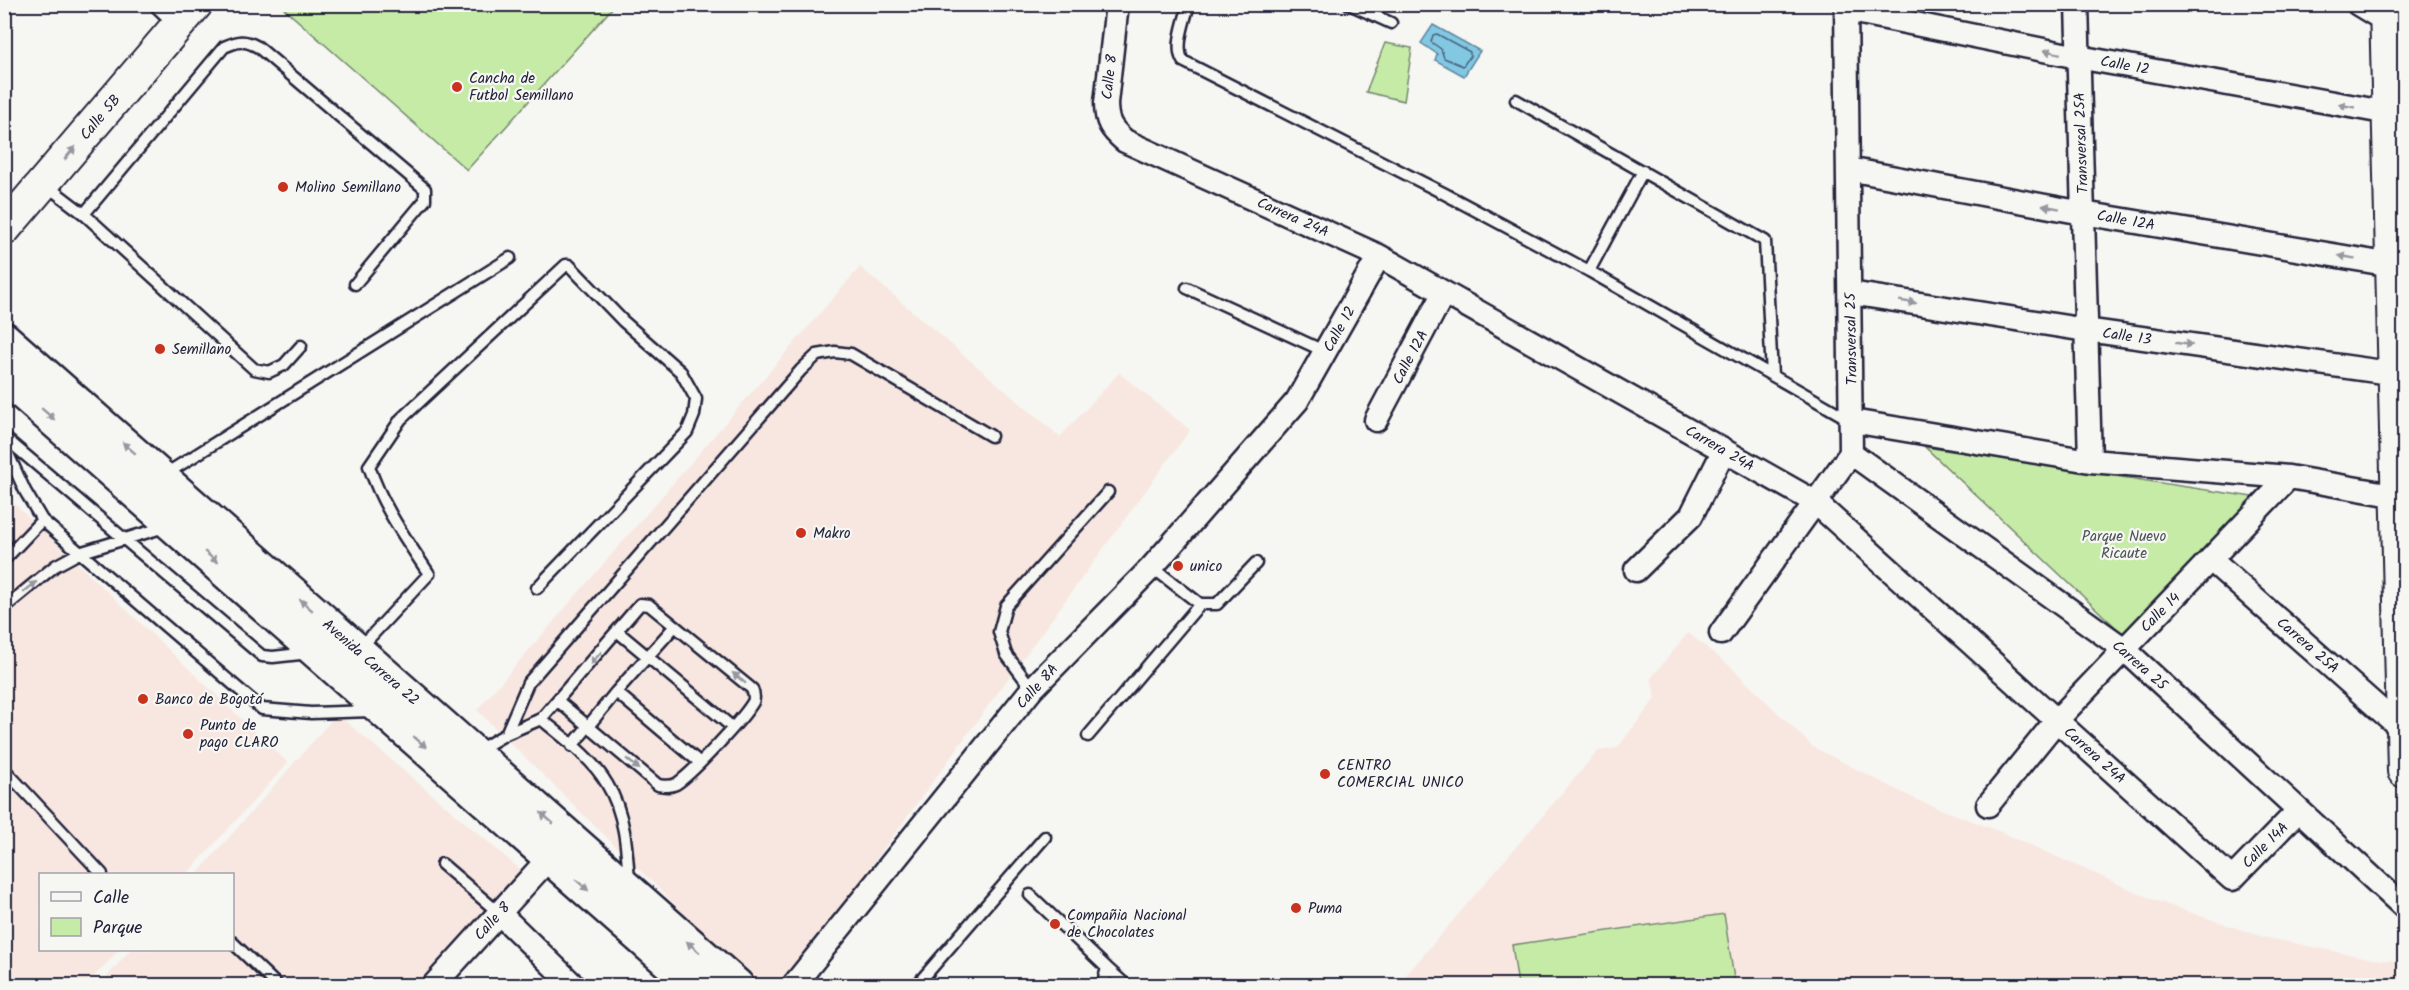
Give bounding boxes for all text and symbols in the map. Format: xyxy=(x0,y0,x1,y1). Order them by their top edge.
one-way arrow xyxy=(2042,46,2061,56)
street label: Calle 12 xyxy=(2098,50,2151,82)
street label: Calle 8 xyxy=(1096,52,1124,101)
place label: Cancha de Futbol Semillano xyxy=(469,67,574,108)
marker: Cancha de Futbol Semillano xyxy=(450,80,464,94)
street label: Calle 5B xyxy=(74,89,127,146)
street label: Transversal 25A xyxy=(2068,92,2096,194)
one-way arrow xyxy=(2337,101,2356,110)
one-way arrow xyxy=(63,145,76,161)
place label: Molino Semillano xyxy=(295,176,401,200)
marker: Molino Semillano xyxy=(276,180,290,194)
street label: Carrera 24A xyxy=(1253,191,1333,245)
one-way arrow xyxy=(2041,202,2060,211)
street label: Calle 12A xyxy=(2095,204,2157,238)
one-way arrow xyxy=(2337,252,2356,261)
street label: Transversal 25 xyxy=(1839,292,1865,385)
one-way arrow xyxy=(1898,298,1917,307)
street label: Calle 12 xyxy=(1317,302,1362,357)
street label: Calle 13 xyxy=(2101,322,2153,352)
street label: Calle 12A xyxy=(1387,326,1435,389)
place label: Semillano xyxy=(172,338,232,362)
one-way arrow xyxy=(2174,340,2193,349)
marker: Semillano xyxy=(153,342,167,356)
one-way arrow xyxy=(41,408,56,421)
street label: Carrera 24A xyxy=(1680,419,1759,478)
one-way arrow xyxy=(122,442,137,455)
place label: Makro xyxy=(813,522,851,546)
park label: Parque Nuevo Ricaute xyxy=(2082,525,2166,566)
marker: Makro xyxy=(794,526,808,540)
one-way arrow xyxy=(203,550,218,564)
place label: unico xyxy=(1190,555,1222,579)
marker: unico xyxy=(1171,559,1185,573)
one-way arrow xyxy=(22,580,38,593)
street label: Calle 14 xyxy=(2135,587,2187,639)
one-way arrow xyxy=(299,598,314,612)
street label: Carrera 25A xyxy=(2271,612,2344,680)
street label: Avenida Carrera 22 xyxy=(316,614,424,712)
street label: Carrera 25 xyxy=(2106,635,2173,698)
one-way arrow xyxy=(589,650,602,666)
street label: Calle 8A xyxy=(1011,658,1065,715)
one-way arrow xyxy=(731,672,747,685)
place label: Banco de Bogotá xyxy=(155,688,264,712)
marker: Banco de Bogotá xyxy=(136,692,150,706)
place label: Punto de pago CLARO xyxy=(199,714,278,755)
street label: Carrera 24A xyxy=(2058,721,2131,790)
marker: Punto de pago CLARO xyxy=(181,727,195,741)
one-way arrow xyxy=(412,735,427,748)
place label: CENTRO COMERCIAL UNICO xyxy=(1337,754,1463,795)
one-way arrow xyxy=(625,757,640,769)
marker: CENTRO COMERCIAL UNICO xyxy=(1318,767,1332,781)
one-way arrow xyxy=(540,812,555,825)
street label: Calle 14A xyxy=(2237,817,2295,875)
legend xyxy=(39,873,234,951)
one-way arrow xyxy=(574,878,589,891)
text: Calle xyxy=(93,884,129,913)
street label: Calle 8 xyxy=(469,896,517,946)
place label: Puma xyxy=(1308,897,1342,921)
marker: Puma xyxy=(1289,901,1303,915)
place label: Compañia Nacional de Chocolates xyxy=(1067,904,1187,945)
text: Parque xyxy=(93,914,142,943)
marker: Compañia Nacional de Chocolates xyxy=(1048,917,1062,931)
one-way arrow xyxy=(686,941,701,954)

